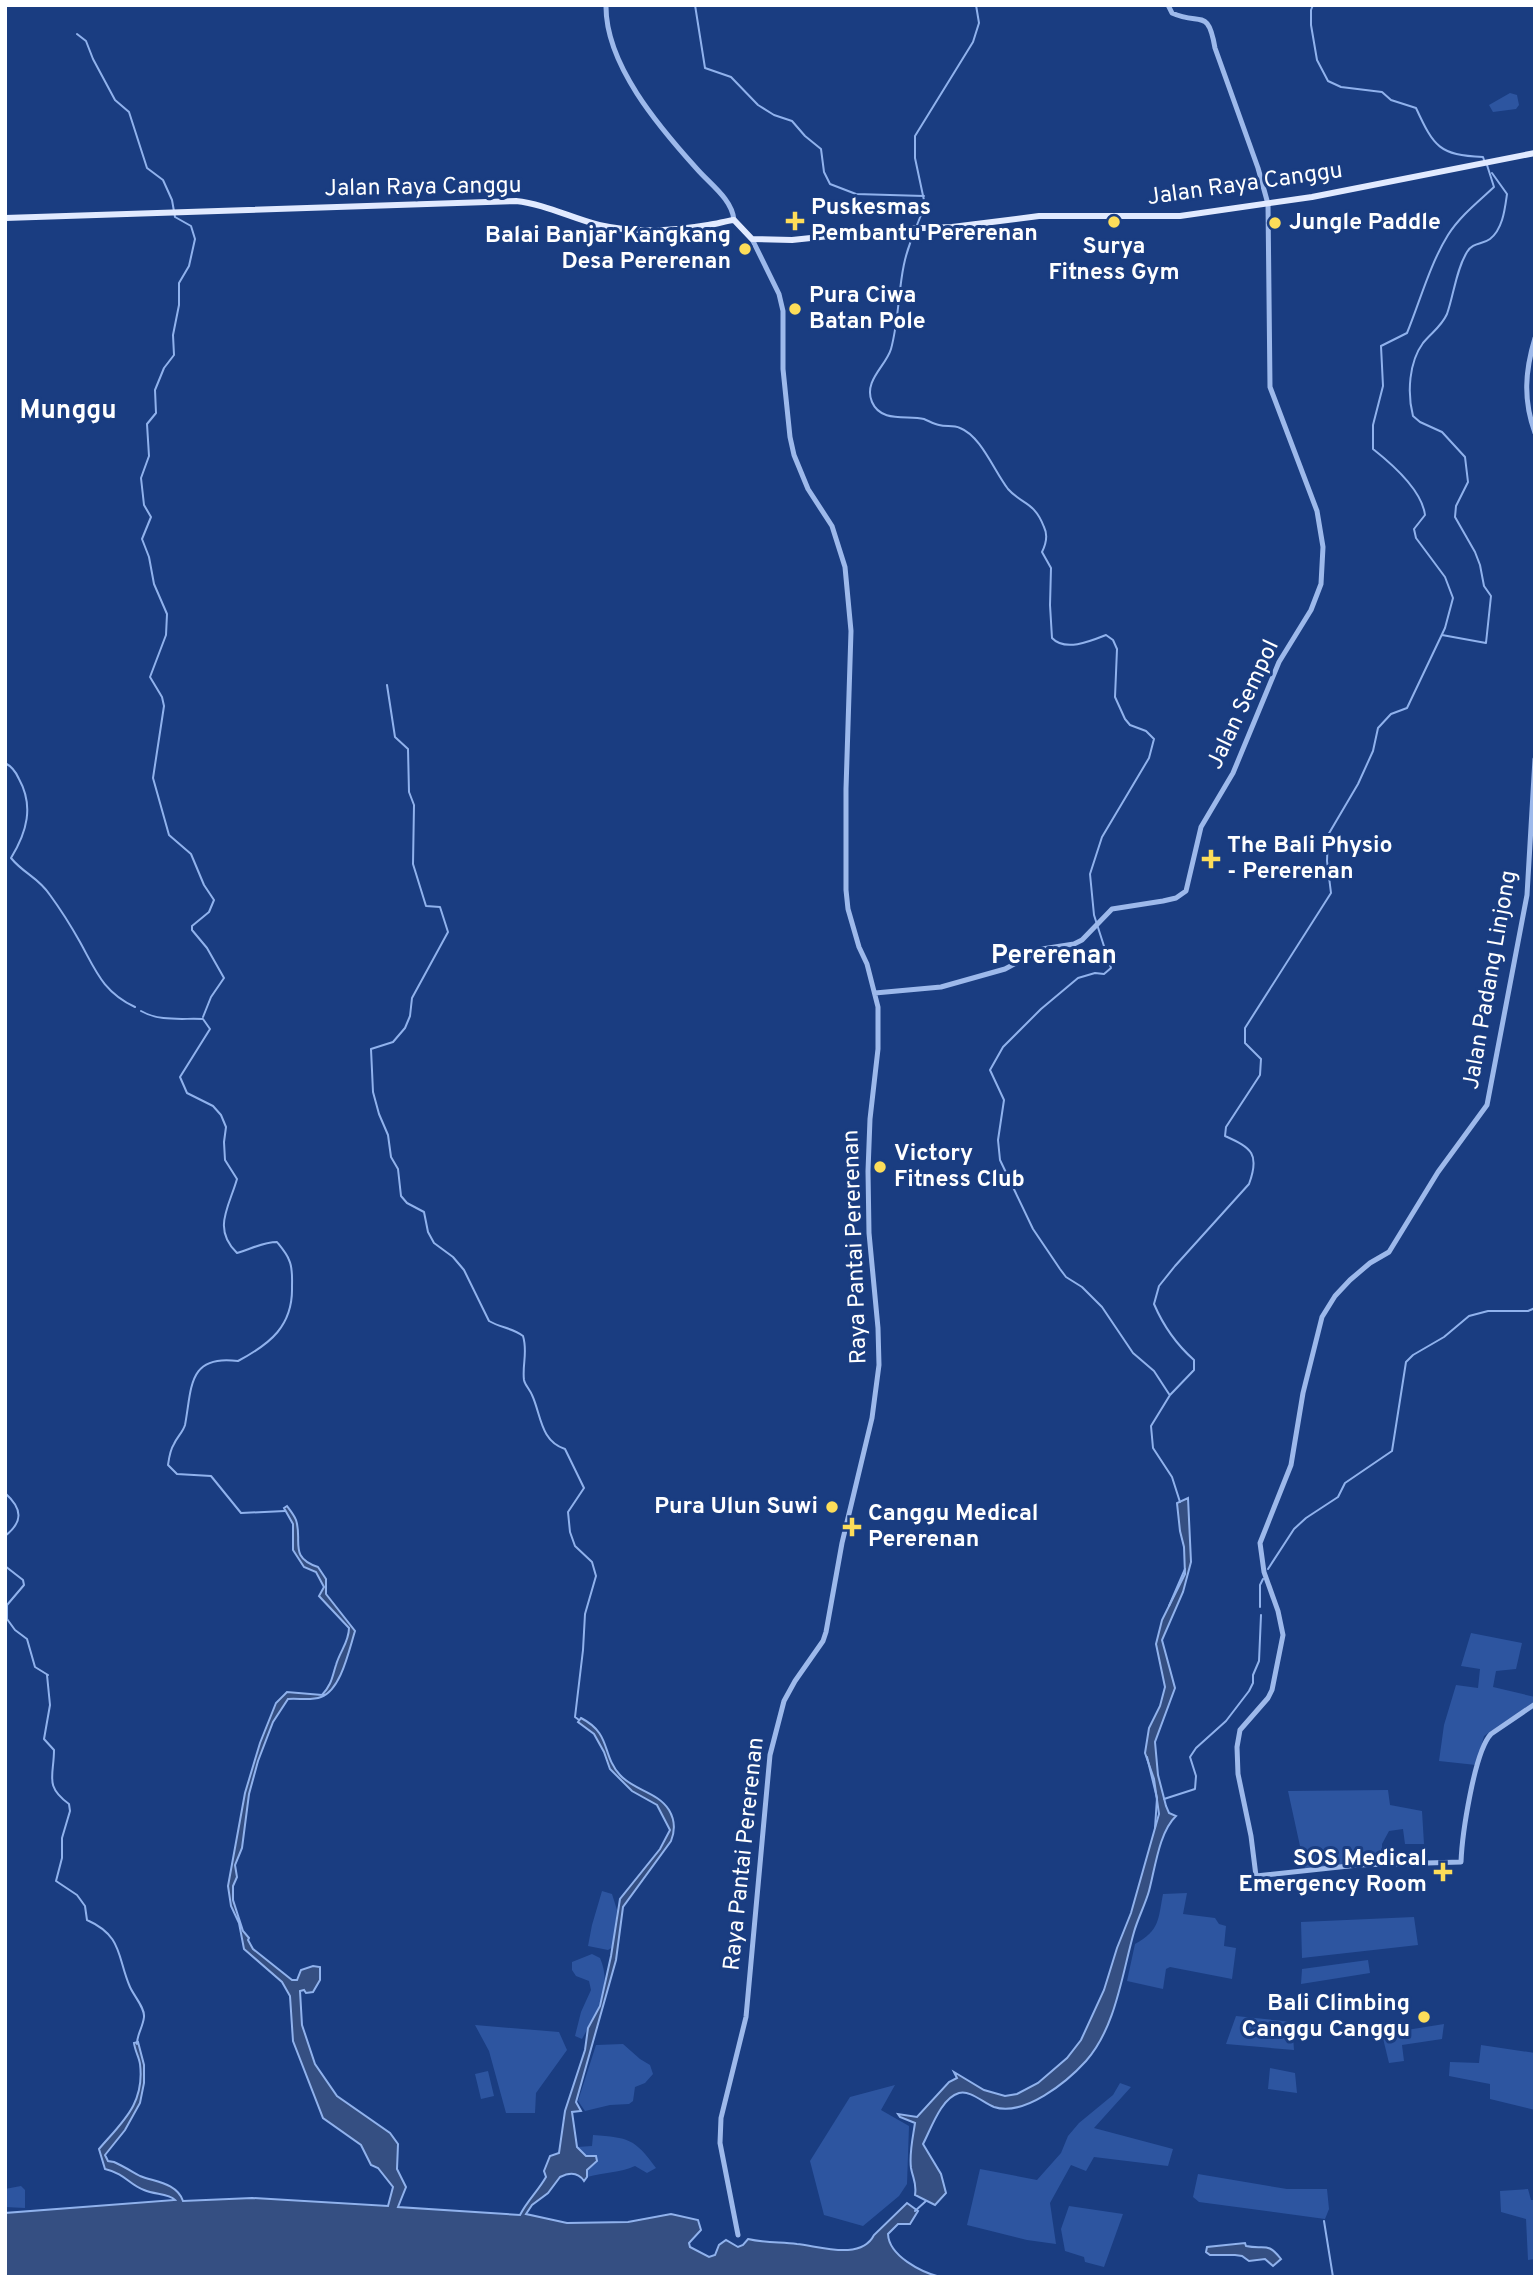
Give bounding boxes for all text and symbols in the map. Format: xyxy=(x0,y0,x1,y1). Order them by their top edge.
street label: Jalan Raya Canggu xyxy=(1145,157,1345,213)
street label: Jalan Raya Canggu xyxy=(324,172,522,204)
place label: Puskesmas Pembantu Pererenan xyxy=(811,194,1038,249)
place label: Jungle Paddle xyxy=(1289,209,1441,238)
marker: Puskesmas Pembantu Pererenan xyxy=(785,211,805,231)
marker: Surya Fitness Gym xyxy=(1106,214,1122,230)
marker: Jungle Paddle xyxy=(1267,215,1283,231)
place label: Balai Banjar Kangkang Desa Pererenan xyxy=(485,222,731,277)
place label: Surya Fitness Gym xyxy=(1048,233,1180,288)
marker: Balai Banjar Kangkang Desa Pererenan xyxy=(737,241,753,257)
place label: Pura Ciwa Batan Pole xyxy=(809,282,926,337)
marker: Pura Ciwa Batan Pole xyxy=(787,301,803,317)
district label: Munggu xyxy=(19,395,117,428)
street label: Jalan Sempol xyxy=(1201,636,1287,774)
place label: The Bali Physio - Pererenan xyxy=(1227,832,1393,887)
marker: The Bali Physio - Pererenan xyxy=(1201,849,1221,869)
street label: Jalan Padang Linjong xyxy=(1457,868,1525,1092)
district label: Pererenan xyxy=(991,940,1117,973)
street label: Raya Pantai Pererenan xyxy=(837,1129,875,1365)
place label: Victory Fitness Club xyxy=(894,1140,1025,1195)
marker: Victory Fitness Club xyxy=(872,1159,888,1175)
place label: Pura Ulun Suwi xyxy=(654,1493,818,1522)
marker: Pura Ulun Suwi xyxy=(824,1499,840,1515)
place label: Canggu Medical Pererenan xyxy=(868,1500,1039,1555)
marker: Canggu Medical Pererenan xyxy=(842,1517,862,1537)
street label: Raya Pantai Pererenan xyxy=(718,1736,772,1972)
place label: SOS Medical Emergency Room xyxy=(1239,1845,1427,1900)
marker: SOS Medical Emergency Room xyxy=(1433,1862,1453,1882)
place label: Bali Climbing Canggu Canggu xyxy=(1242,1990,1410,2045)
marker: Bali Climbing Canggu Canggu xyxy=(1416,2009,1432,2025)

